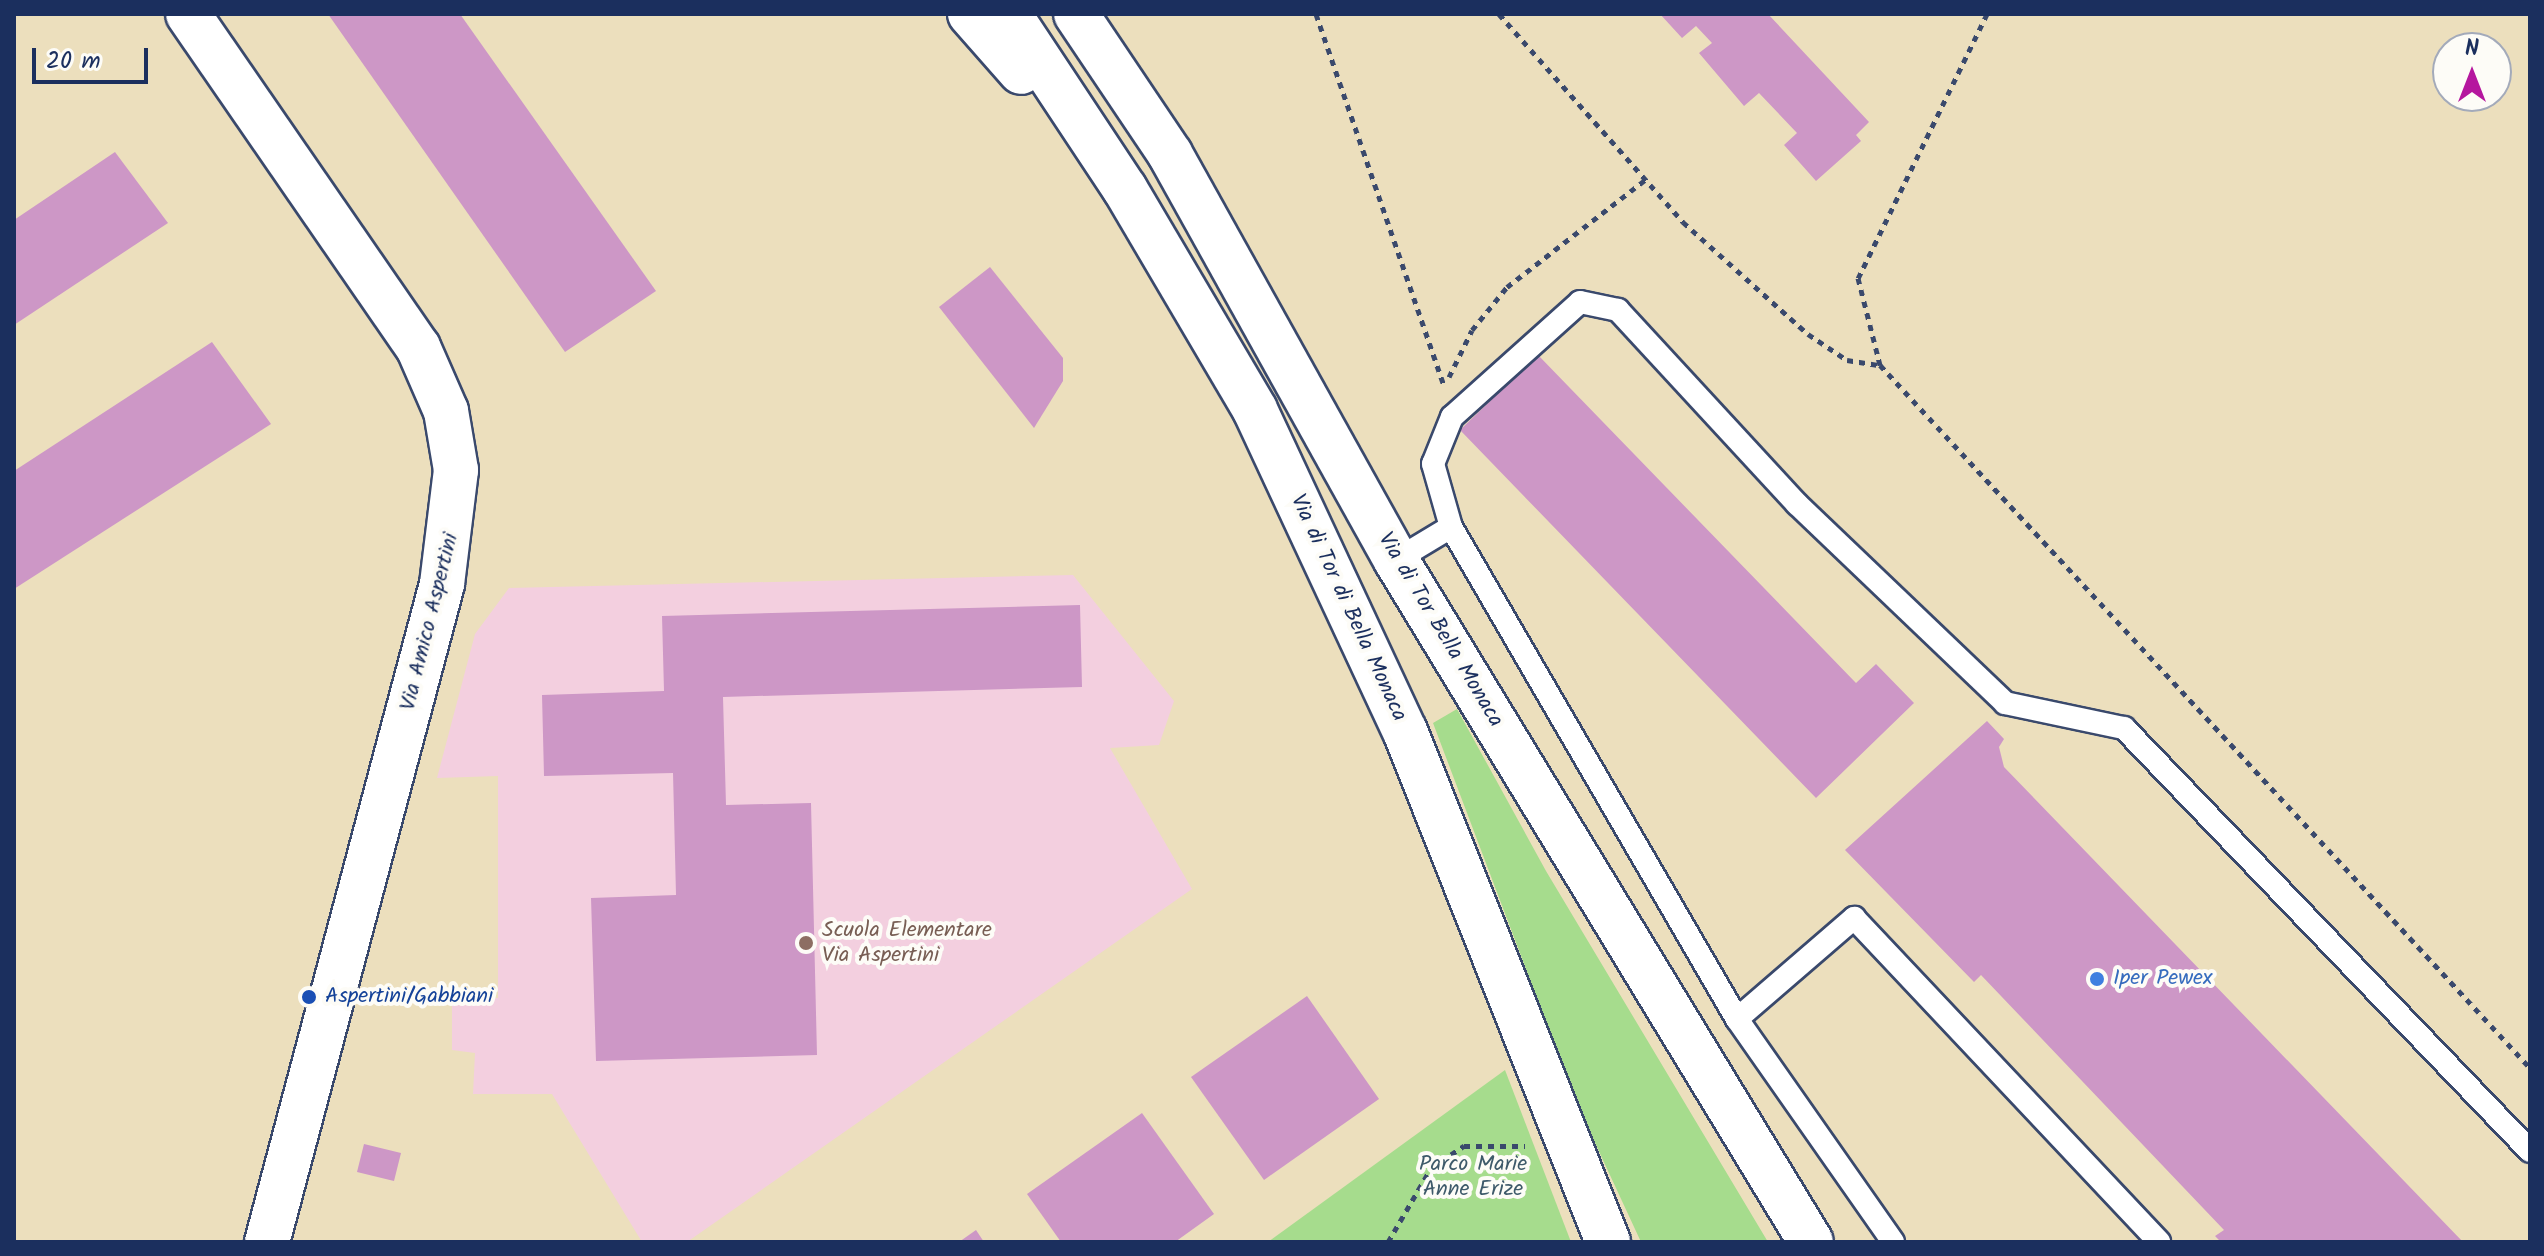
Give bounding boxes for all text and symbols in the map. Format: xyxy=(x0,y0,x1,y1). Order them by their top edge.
scale bar xyxy=(36,32,152,82)
north arrow xyxy=(2432,32,2512,112)
text: N xyxy=(2465,32,2479,67)
text: 20 m xyxy=(46,42,101,81)
street label: Via di Tor di Bella Monaca xyxy=(1284,490,1412,726)
street label: Via di Tor Bella Monaca xyxy=(1371,528,1509,732)
street label: Via Amico Aspertini xyxy=(395,531,465,713)
place label: Scuola Elementare Via Aspertini xyxy=(822,917,992,968)
marker: Scuola Elementare Via Aspertini xyxy=(797,934,815,952)
place label: Iper Pewex xyxy=(2113,966,2212,992)
marker: Iper Pewex xyxy=(2088,970,2106,988)
place label: Aspertini/Gabbiani xyxy=(325,984,493,1010)
marker: Aspertini/Gabbiani xyxy=(300,988,318,1006)
park label: Parco Marie Anne Erize xyxy=(1419,1151,1527,1202)

